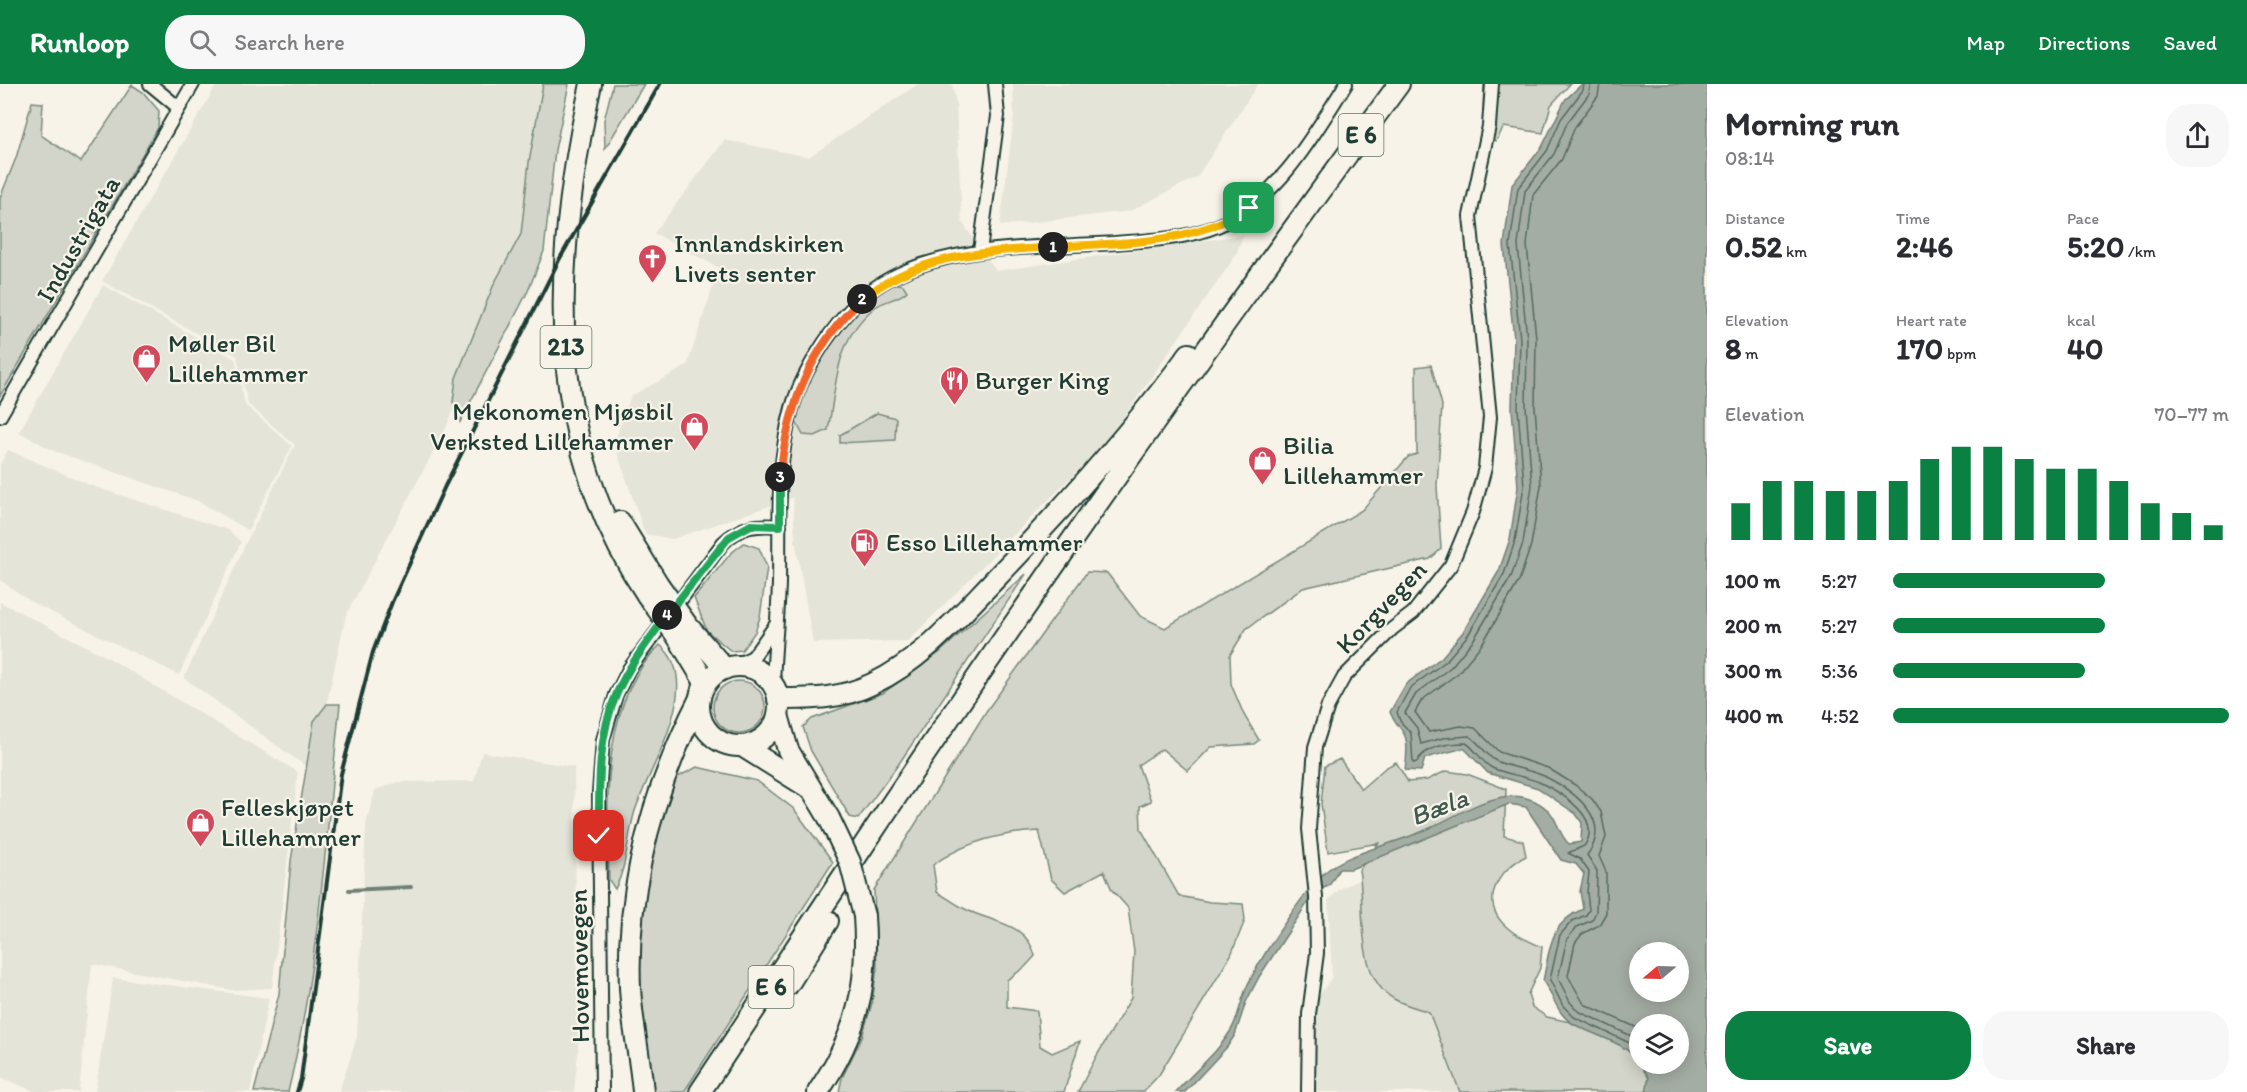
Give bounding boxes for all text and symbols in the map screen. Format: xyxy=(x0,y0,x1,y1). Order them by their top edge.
search box xyxy=(165,15,585,69)
text: Runloop xyxy=(30,25,129,59)
icon: search xyxy=(186,26,219,59)
text: Search here xyxy=(234,29,345,56)
text: Map xyxy=(1967,30,2005,55)
text: Directions xyxy=(2038,30,2130,55)
text: Saved xyxy=(2163,30,2217,55)
text: Morning run xyxy=(1725,104,1900,143)
button: share xyxy=(2166,104,2229,167)
road number: E 6 xyxy=(1338,114,1384,156)
text: 08:14 xyxy=(1725,146,1774,170)
street label: Industrigata xyxy=(29,170,127,308)
pin xyxy=(1223,182,1274,233)
icon: arrive xyxy=(1232,191,1265,224)
text: Distance xyxy=(1725,209,1785,228)
text: Time xyxy=(1896,209,1930,228)
text: Pace xyxy=(2067,209,2099,228)
place label: Innlandskirken Livets senter xyxy=(674,227,844,289)
text: 0.52 xyxy=(1725,228,1782,265)
text: 2:46 xyxy=(1896,228,1953,265)
text: 5:20 xyxy=(2067,228,2124,265)
pin: 1 xyxy=(1038,232,1068,262)
text: 1 xyxy=(1049,237,1057,256)
church icon: Innlandskirken Livets senter xyxy=(637,242,669,284)
text: km xyxy=(1782,242,1807,261)
text: /km xyxy=(2124,242,2156,261)
pin: 2 xyxy=(847,284,877,314)
text: 2 xyxy=(858,289,866,308)
text: Elevation xyxy=(1725,311,1789,330)
text: Heart rate xyxy=(1896,311,1967,330)
text: kcal xyxy=(2067,311,2095,330)
road number: 213 xyxy=(540,326,592,368)
place label: Møller Bil Lillehammer xyxy=(168,327,308,389)
text: 8 xyxy=(1725,330,1741,367)
text: 170 xyxy=(1896,330,1943,367)
text: 40 xyxy=(2067,330,2104,367)
shop icon: Møller Bil Lillehammer xyxy=(131,342,163,384)
text: m xyxy=(1741,344,1759,363)
text: bpm xyxy=(1943,344,1977,363)
restaurant icon: Burger King xyxy=(938,364,970,406)
place label: Burger King xyxy=(975,364,1110,396)
place label: Mekonomen Mjøsbil Verksted Lillehammer xyxy=(430,395,673,457)
text: Elevation xyxy=(1725,402,1804,426)
text: 70–77 m xyxy=(2154,402,2229,426)
shop icon: Mekonomen Mjøsbil Verksted Lillehammer xyxy=(678,410,710,452)
place label: Bilia Lillehammer xyxy=(1283,429,1423,491)
shop icon: Bilia Lillehammer xyxy=(1246,444,1278,486)
pin: 3 xyxy=(765,462,795,492)
text: 3 xyxy=(776,467,784,486)
fuel station icon: Esso Lillehammer xyxy=(849,526,881,568)
place label: Esso Lillehammer xyxy=(886,526,1083,558)
street label: Korgvegen xyxy=(1329,554,1433,660)
text: 100 m xyxy=(1725,569,1780,593)
text: 5:27 xyxy=(1821,569,1857,593)
pin: 4 xyxy=(652,600,682,630)
text: 4 xyxy=(662,605,672,624)
text: 200 m xyxy=(1725,614,1781,638)
text: 5:27 xyxy=(1821,614,1857,638)
text: 300 m xyxy=(1725,659,1782,683)
text: 5:36 xyxy=(1821,659,1858,683)
text: 400 m xyxy=(1725,704,1783,728)
text: 4:52 xyxy=(1821,704,1859,728)
water label: Bæla xyxy=(1405,780,1473,833)
place label: Felleskjøpet Lillehammer xyxy=(221,791,361,853)
shop icon: Felleskjøpet Lillehammer xyxy=(184,806,216,848)
pin xyxy=(573,810,624,861)
icon: check xyxy=(582,819,615,852)
street label: Hovemovegen xyxy=(562,889,596,1043)
north arrow xyxy=(1629,942,1689,1002)
map controls xyxy=(1629,942,1689,1074)
road number: E 6 xyxy=(748,966,794,1008)
button: Save xyxy=(1725,1011,1971,1080)
button: Share xyxy=(1983,1011,2229,1080)
button: layers xyxy=(1629,1014,1689,1074)

